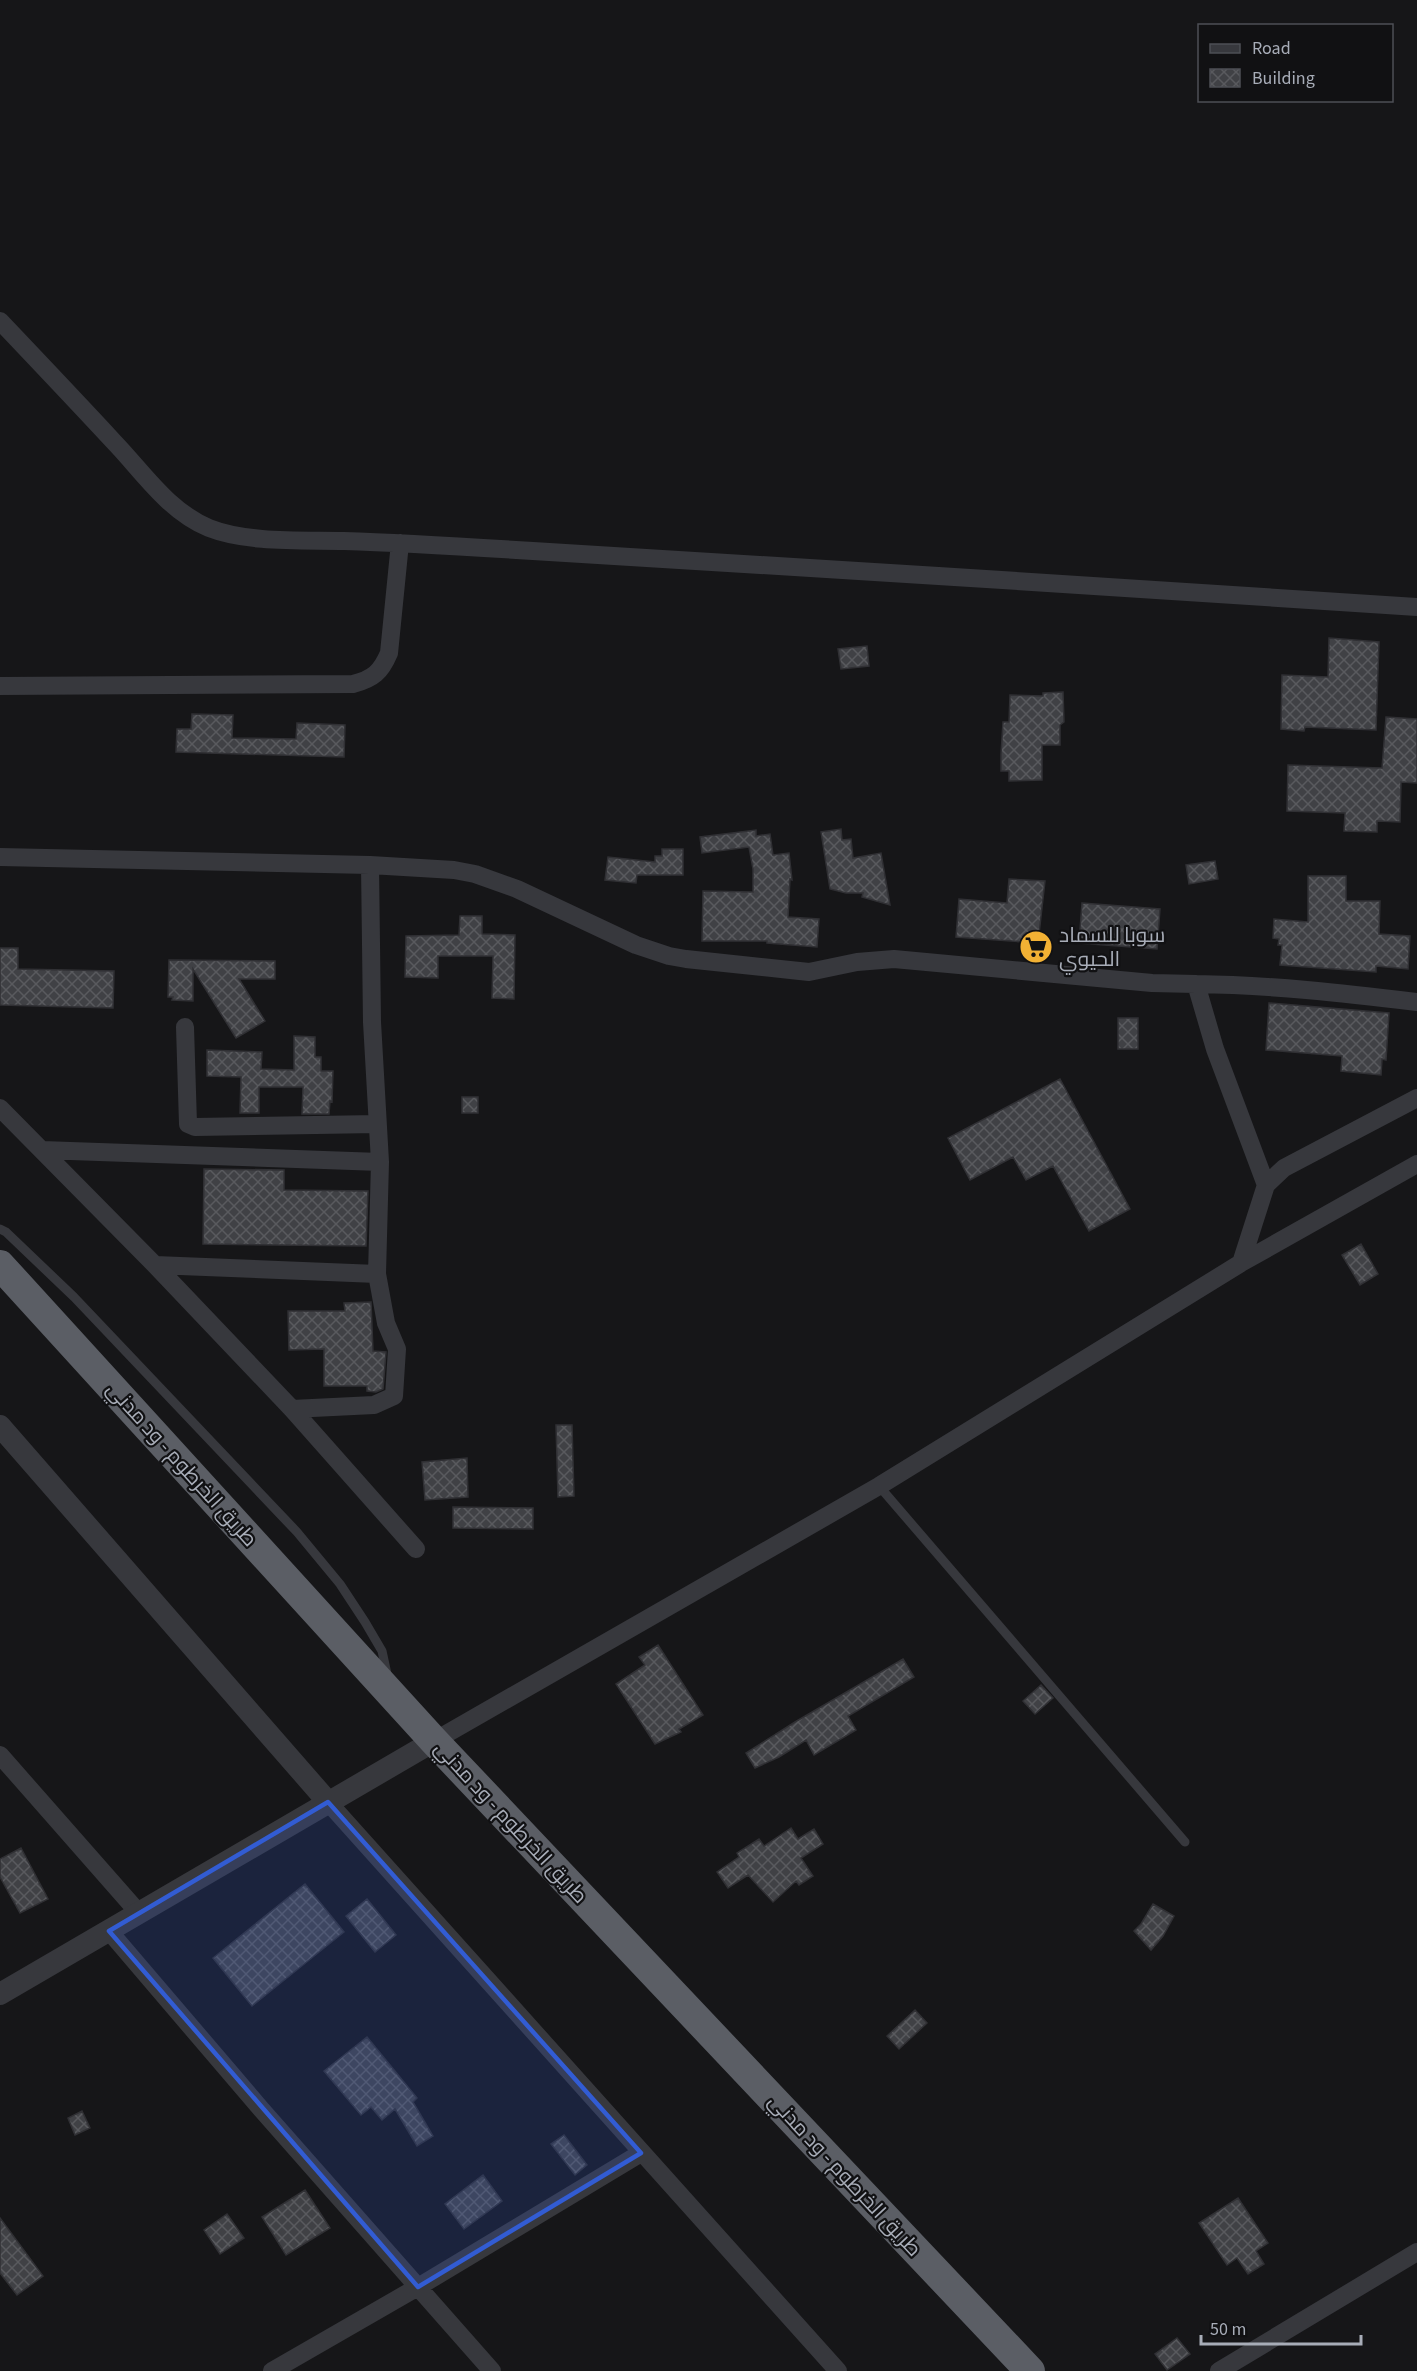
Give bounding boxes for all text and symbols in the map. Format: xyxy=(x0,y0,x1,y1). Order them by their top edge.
legend xyxy=(1198,24,1393,102)
text: Road xyxy=(1252,36,1291,61)
text: Building xyxy=(1252,66,1315,91)
place label: سوبا للسماد الحيوي xyxy=(1059,920,1165,975)
supermarket icon: سوبا للسماد الحيوي xyxy=(1018,929,1054,965)
street label: طريق الخرطوم - ود مدني xyxy=(99,1375,264,1554)
street label: طريق الخرطوم - ود مدني xyxy=(427,1734,595,1911)
street label: طريق الخرطوم - ود مدني xyxy=(761,2087,929,2264)
scale bar xyxy=(1201,2308,1362,2346)
text: 50 m xyxy=(1210,2317,1246,2342)

